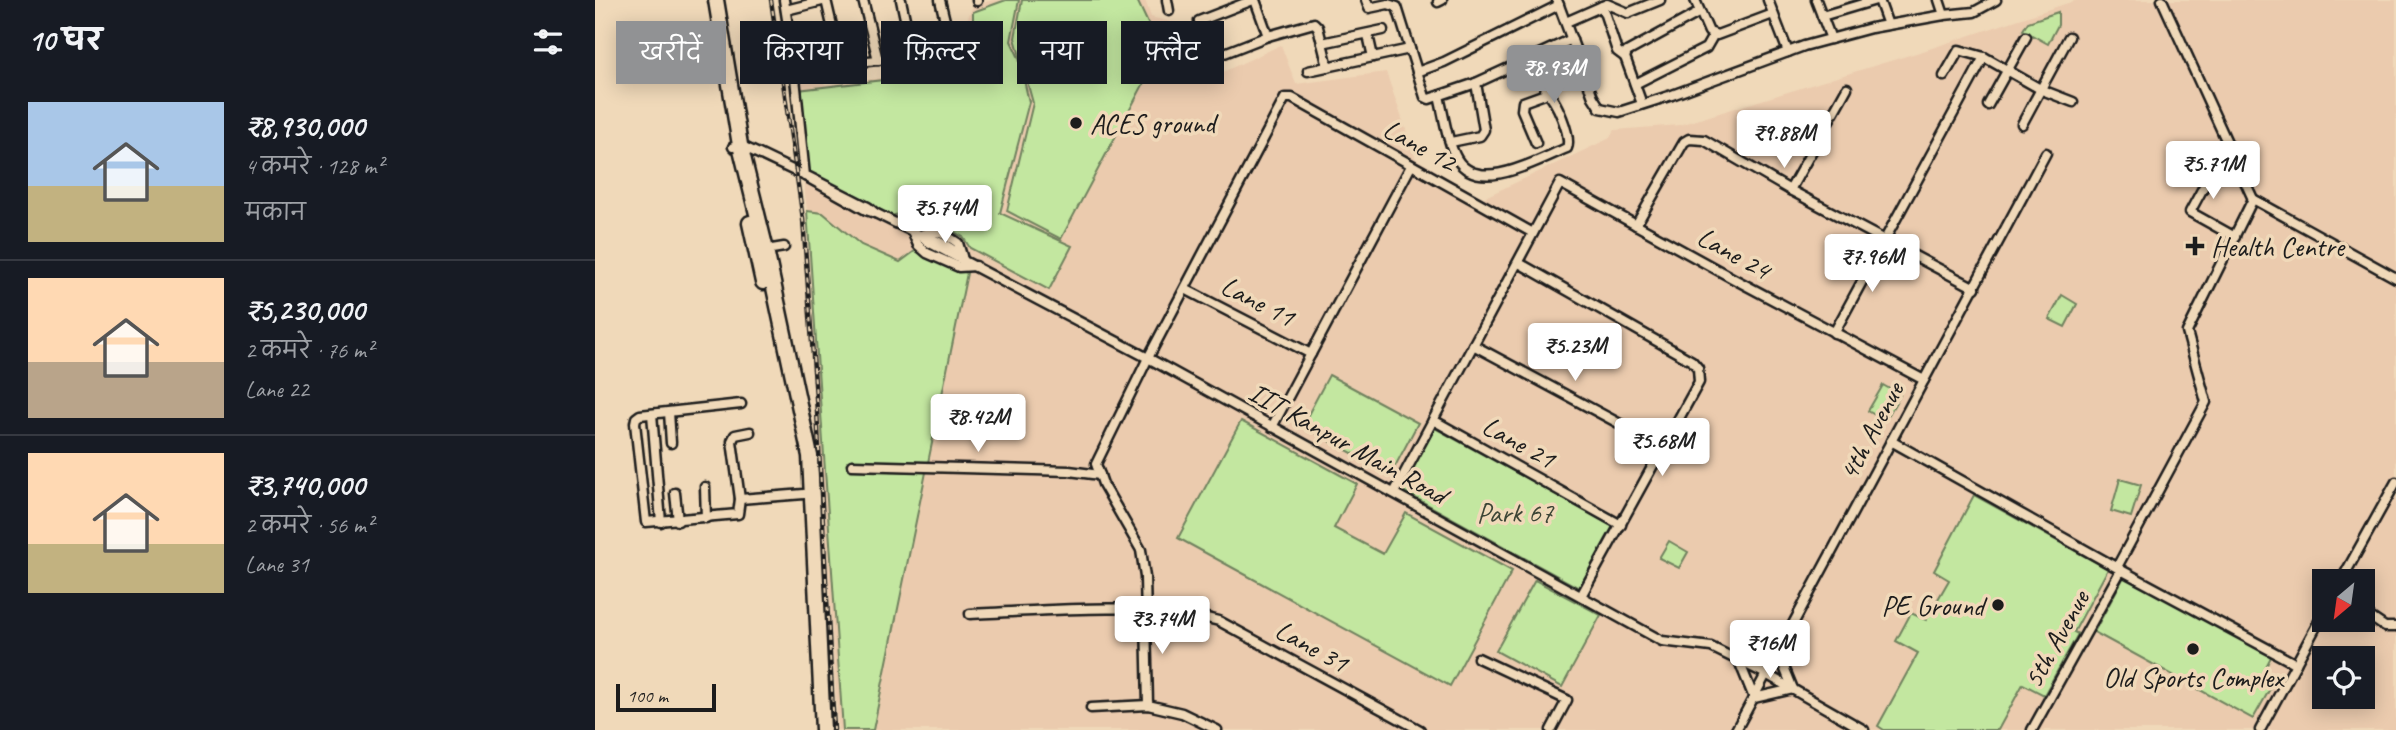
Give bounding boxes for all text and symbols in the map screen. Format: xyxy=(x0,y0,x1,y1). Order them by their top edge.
text: 10 घर xyxy=(28,21,102,59)
chip: खरीदें xyxy=(616,21,726,84)
chip: किराया xyxy=(740,21,867,84)
chip: फ़िल्टर xyxy=(881,21,1003,84)
chip: नया xyxy=(1017,21,1107,84)
chip: फ़्लैट xyxy=(1121,21,1224,84)
icon: filters xyxy=(529,23,567,61)
pin: ₹8.93M xyxy=(1497,46,1611,105)
text: ₹8.93M xyxy=(1523,53,1585,82)
place label: ACES ground xyxy=(1090,106,1219,141)
text: ₹8,930,000 xyxy=(245,107,365,145)
pin: ₹9.88M xyxy=(1727,110,1841,170)
street label: Lane 12 xyxy=(1377,111,1465,180)
marker: ACES ground xyxy=(1068,115,1084,131)
text: ₹9.88M xyxy=(1753,118,1815,147)
icon: home xyxy=(84,130,168,214)
pin: ₹5.71M xyxy=(2156,142,2270,201)
text: ₹5.71M xyxy=(2182,149,2244,178)
text: 4 कमरे · 128 m² xyxy=(245,152,383,181)
pin: ₹5.74M xyxy=(888,186,1002,245)
text: ₹5.74M xyxy=(914,193,976,222)
text: मकान xyxy=(245,198,306,227)
street label: Lane 24 xyxy=(1691,219,1779,288)
place label: Health Centre xyxy=(2211,229,2346,264)
pin: ₹7.96M xyxy=(1815,234,1929,294)
marker: Health Centre xyxy=(2185,236,2205,256)
text: ₹7.96M xyxy=(1841,242,1903,271)
street label: Lane 11 xyxy=(1215,268,1302,335)
text: ₹5,230,000 xyxy=(245,291,364,329)
icon: home xyxy=(84,306,168,390)
pin: ₹5.23M xyxy=(1518,324,1632,383)
text: ₹5.23M xyxy=(1544,331,1606,360)
text: 2 कमरे · 76 m² xyxy=(245,336,373,365)
street label: IIT Kanpur Main Road xyxy=(1243,374,1457,514)
street label: 4th Avenue xyxy=(1831,374,1912,486)
text: Lane 22 xyxy=(245,375,309,404)
pin: ₹8.42M xyxy=(921,394,1035,454)
text: ₹8.42M xyxy=(947,402,1009,431)
street label: Lane 21 xyxy=(1476,408,1563,477)
pin: ₹5.68M xyxy=(1605,419,1719,478)
text: ₹5.68M xyxy=(1631,426,1693,455)
text: ₹3,740,000 xyxy=(245,466,365,504)
icon: home xyxy=(84,481,168,565)
park label: Park 67 xyxy=(1477,495,1555,530)
text: 2 कमरे · 56 m² xyxy=(245,511,373,540)
text: Lane 31 xyxy=(245,550,309,579)
north arrow xyxy=(2312,569,2375,632)
map controls xyxy=(2312,569,2375,709)
street label: 5th Avenue xyxy=(2015,583,2098,694)
place label: PE Ground xyxy=(1882,588,1988,623)
pin: ₹3.74M xyxy=(1105,596,1219,656)
marker: PE Ground xyxy=(1990,597,2006,613)
text: ₹3.74M xyxy=(1131,604,1193,633)
street label: Lane 31 xyxy=(1269,612,1356,681)
pin: ₹16M xyxy=(1729,620,1811,680)
text: ₹16M xyxy=(1746,628,1794,657)
marker: Old Sports Complex xyxy=(2185,641,2201,657)
button: locate xyxy=(2312,646,2375,709)
place label: Old Sports Complex xyxy=(2103,660,2285,695)
scale bar xyxy=(616,681,716,713)
text: 100 m xyxy=(627,684,668,708)

